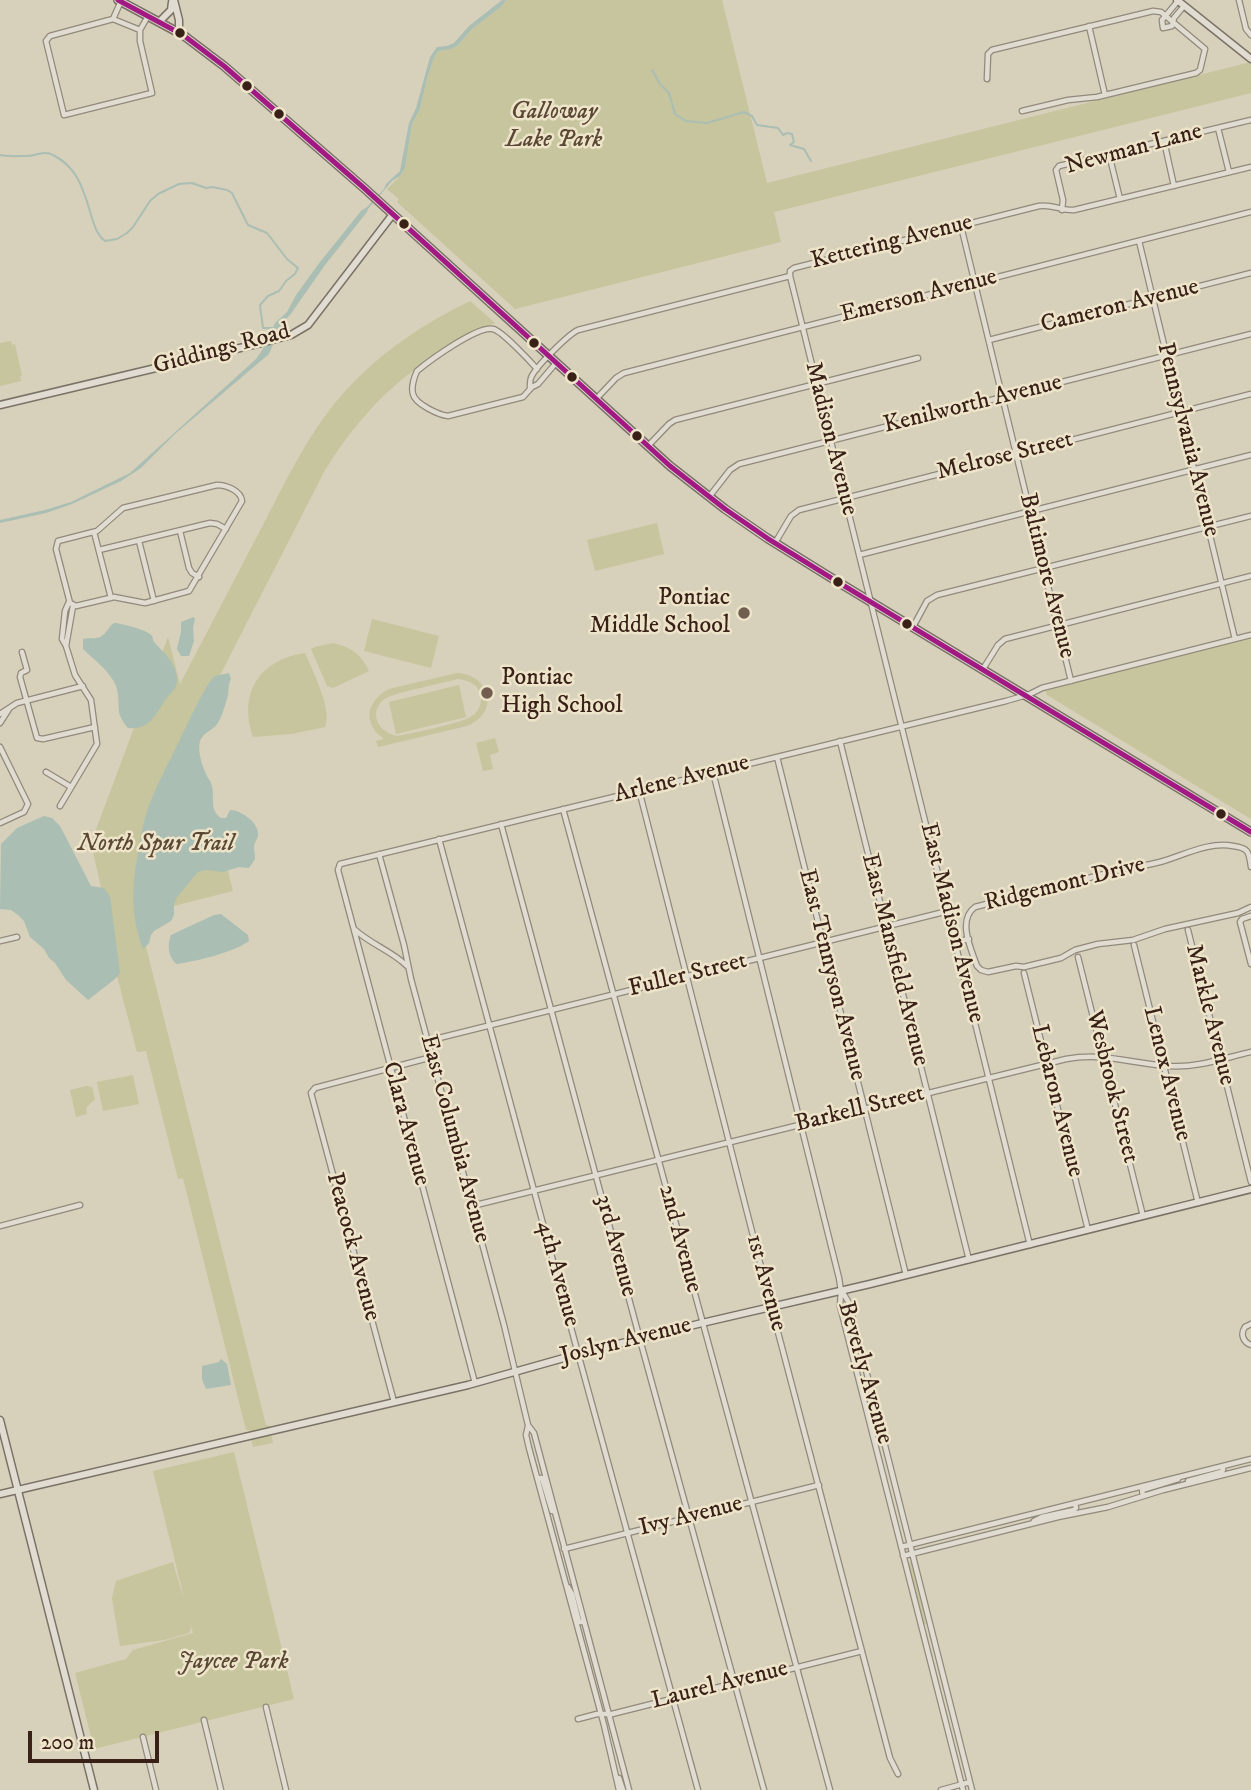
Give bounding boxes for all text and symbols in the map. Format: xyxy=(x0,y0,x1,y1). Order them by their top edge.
unlabelled marker xyxy=(173,26,187,40)
unlabelled marker xyxy=(240,79,254,93)
park label: Galloway Lake Park xyxy=(506,99,602,155)
unlabelled marker xyxy=(272,107,286,121)
street label: Newman Lane xyxy=(1063,118,1205,182)
street label: Kettering Avenue xyxy=(808,209,976,277)
unlabelled marker xyxy=(397,217,411,231)
street label: Emerson Avenue xyxy=(838,264,1000,330)
street label: Cameron Avenue xyxy=(1038,273,1202,341)
street label: Giddings Road xyxy=(151,318,293,382)
unlabelled marker xyxy=(527,336,541,350)
street label: Pennsylvania Avenue xyxy=(1149,340,1225,540)
street label: Madison Avenue xyxy=(797,359,863,519)
street label: Kenilworth Avenue xyxy=(881,369,1065,441)
unlabelled marker xyxy=(565,370,579,384)
street label: Melrose Street xyxy=(934,426,1076,488)
unlabelled marker xyxy=(630,429,644,443)
street label: Baltimore Avenue xyxy=(1012,490,1080,662)
unlabelled marker xyxy=(831,575,845,589)
place label: Pontiac Middle School xyxy=(590,585,730,641)
marker: Pontiac Middle School xyxy=(736,605,752,621)
unlabelled marker xyxy=(900,617,914,631)
place label: Pontiac High School xyxy=(501,665,623,721)
marker: Pontiac High School xyxy=(479,685,495,701)
street label: Arlene Avenue xyxy=(612,749,752,811)
unlabelled marker xyxy=(1214,807,1228,821)
street label: East Madison Avenue xyxy=(912,820,990,1026)
park label: North Spur Trail xyxy=(78,831,234,859)
street label: East Mansfield Avenue xyxy=(854,851,934,1069)
street label: Ridgemont Drive xyxy=(982,851,1148,919)
street label: East Tennyson Avenue xyxy=(791,866,871,1084)
street label: Markle Avenue xyxy=(1178,942,1240,1088)
street label: Fuller Street xyxy=(626,947,750,1005)
street label: Lenox Avenue xyxy=(1135,1004,1197,1144)
street label: Wesbrook Street xyxy=(1078,1008,1144,1166)
street label: Lebaron Avenue xyxy=(1023,1022,1089,1180)
street label: East Columbia Avenue xyxy=(412,1032,496,1246)
street label: Clara Avenue xyxy=(375,1059,435,1189)
street label: Barkell Street xyxy=(792,1080,928,1140)
street label: Peacock Avenue xyxy=(318,1170,386,1324)
street label: 2nd Avenue xyxy=(651,1182,707,1296)
street label: 3rd Avenue xyxy=(588,1192,642,1300)
street label: 4th Avenue xyxy=(529,1218,585,1330)
street label: 1st Avenue xyxy=(738,1232,792,1334)
street label: Beverly Avenue xyxy=(830,1298,898,1448)
street label: Joslyn Avenue xyxy=(558,1312,694,1372)
street label: Ivy Avenue xyxy=(636,1490,746,1544)
park label: Jaycee Park xyxy=(178,1649,288,1677)
street label: Laurel Avenue xyxy=(649,1655,791,1717)
scale bar xyxy=(32,1716,163,1760)
text: 200 m xyxy=(41,1730,94,1756)

